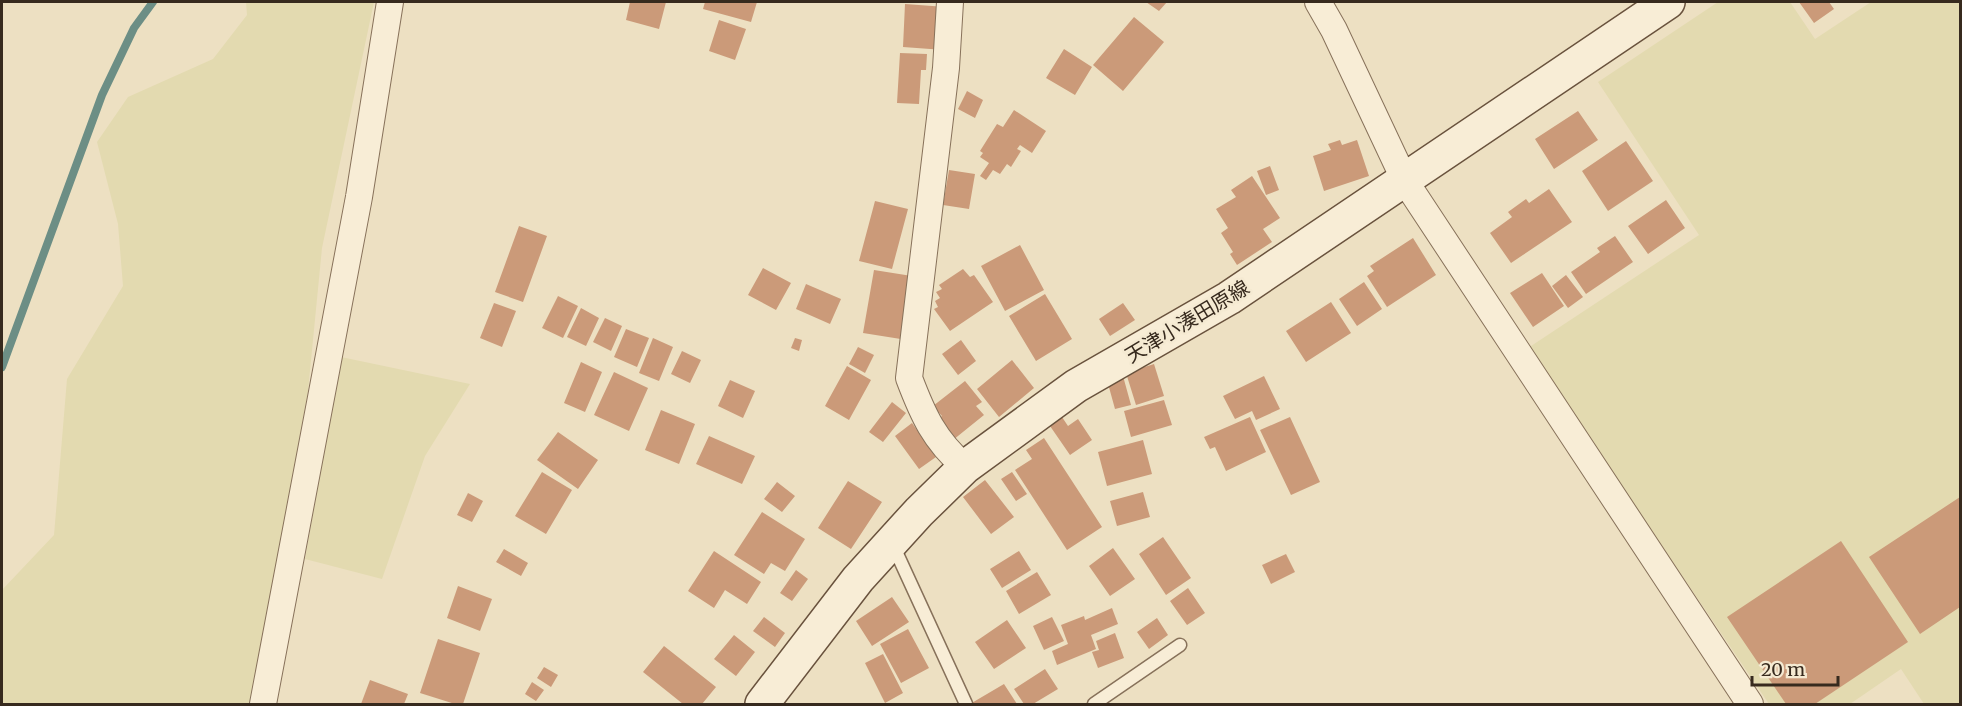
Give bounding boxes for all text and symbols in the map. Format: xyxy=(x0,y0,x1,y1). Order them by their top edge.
street label: 天津小湊田原線 xyxy=(1121,274,1253,368)
scale bar xyxy=(1752,649,1838,687)
text: 20 m xyxy=(1761,658,1805,681)

